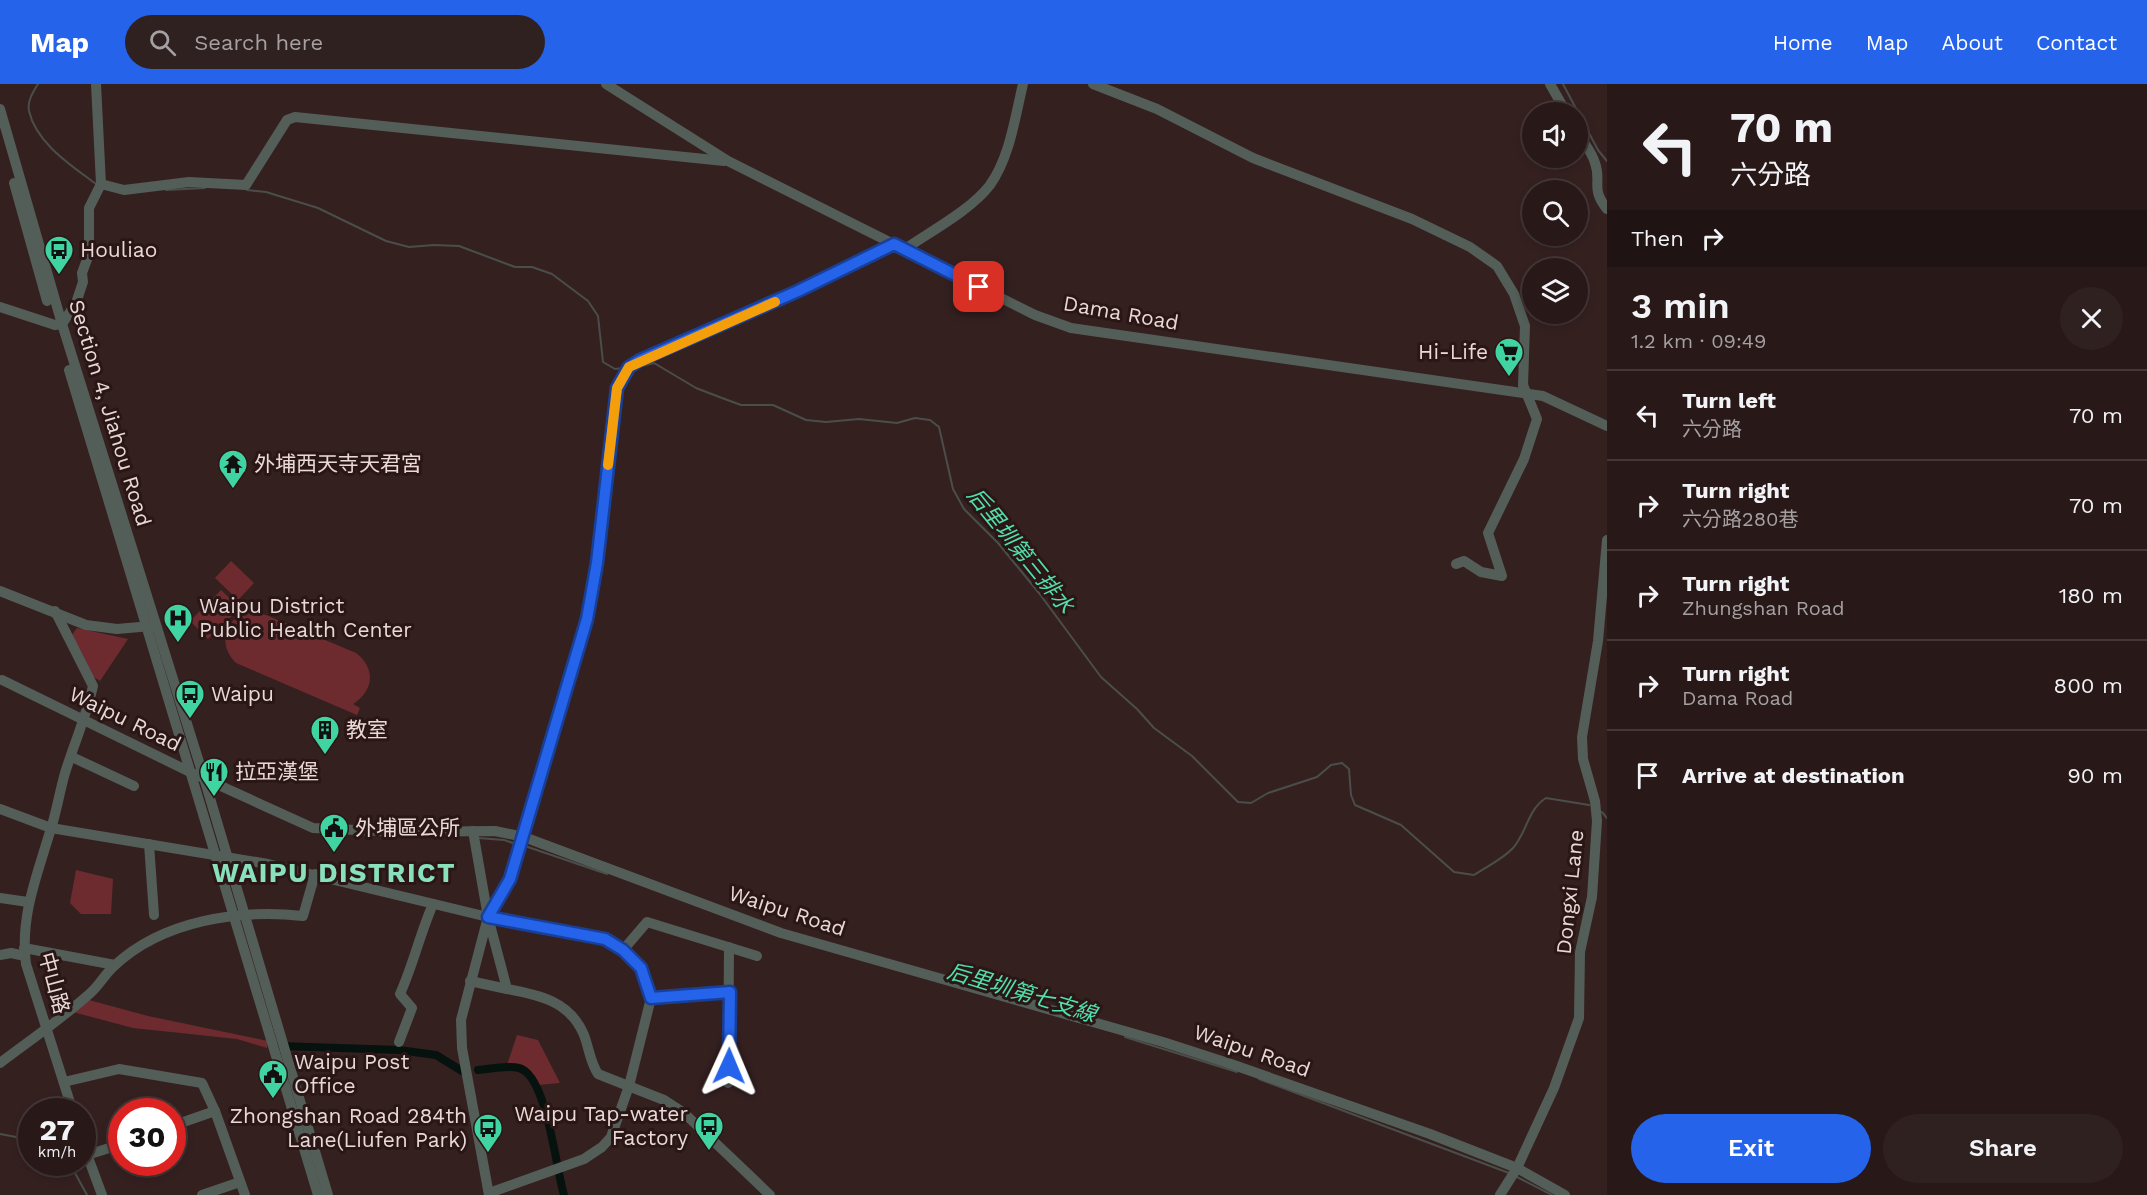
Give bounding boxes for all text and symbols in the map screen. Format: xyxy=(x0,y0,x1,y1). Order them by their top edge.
search box xyxy=(125,15,545,69)
text: Map xyxy=(30,26,89,59)
icon: search xyxy=(146,26,179,59)
text: Search here xyxy=(194,30,323,55)
text: Home xyxy=(1773,30,1833,55)
text: Map xyxy=(1866,30,1909,55)
text: About xyxy=(1942,30,2003,55)
text: Contact xyxy=(2036,30,2117,55)
map controls xyxy=(1522,102,1588,324)
button: sound xyxy=(1522,102,1588,168)
text: 70 m xyxy=(1730,103,1833,152)
icon: left xyxy=(1631,108,1709,186)
text: 六分路 xyxy=(1730,159,1811,191)
button: search xyxy=(1522,180,1588,246)
icon: right xyxy=(1696,222,1729,255)
text: Then xyxy=(1631,226,1684,251)
bus stop icon: Houliao xyxy=(43,234,75,276)
place label: Houliao xyxy=(80,237,157,262)
button: layers xyxy=(1522,258,1588,324)
pin xyxy=(953,261,1004,312)
icon: arrive xyxy=(962,270,995,303)
text: 3 min xyxy=(1631,285,1730,327)
button: close xyxy=(2060,287,2123,350)
street label: Dama Road xyxy=(1061,290,1181,335)
street label: Section 4, Jiahou Road xyxy=(64,297,157,529)
text: 1.2 km · 09:49 xyxy=(1631,329,1766,353)
supermarket icon: Hi-Life xyxy=(1493,336,1525,378)
place label: Hi-Life xyxy=(1418,339,1488,364)
text: Turn left xyxy=(1682,388,1776,413)
icon: left xyxy=(1631,399,1664,432)
text: 70 m xyxy=(2069,403,2123,428)
text: 六分路 xyxy=(1682,417,1742,441)
temple icon: 外埔西天寺天君宮 xyxy=(217,448,249,490)
place label: 外埔西天寺天君宮 xyxy=(254,451,422,476)
text: Turn right xyxy=(1682,478,1789,503)
water label: 后里圳第三排水 xyxy=(962,483,1079,619)
icon: right xyxy=(1631,489,1664,522)
text: 70 m xyxy=(2069,493,2123,518)
text: 六分路280巷 xyxy=(1682,507,1798,531)
text: Turn right xyxy=(1682,571,1789,596)
icon: right xyxy=(1631,579,1664,612)
text: 180 m xyxy=(2059,583,2123,608)
place label: Waipu District Public Health Center xyxy=(199,593,412,642)
text: Zhungshan Road xyxy=(1682,596,1845,620)
hospital icon: Waipu District Public Health Center xyxy=(162,602,194,644)
text: Turn right xyxy=(1682,661,1789,686)
icon: right xyxy=(1631,669,1664,702)
text: 800 m xyxy=(2054,673,2123,698)
bus stop icon: Waipu xyxy=(174,678,206,720)
street label: Waipu Road xyxy=(65,681,185,756)
place label: Waipu xyxy=(211,681,274,706)
text: Dama Road xyxy=(1682,686,1793,710)
building icon: 教室 xyxy=(309,714,341,756)
place label: 教室 xyxy=(346,717,388,742)
restaurant icon: 拉亞漢堡 xyxy=(198,756,230,798)
place label: 拉亞漢堡 xyxy=(235,759,319,784)
icon: arrive xyxy=(1631,759,1664,792)
text: Arrive at destination xyxy=(1682,763,1905,788)
text: 90 m xyxy=(2067,763,2123,788)
public building icon: 外埔區公所 xyxy=(318,812,350,854)
place label: 外埔區公所 xyxy=(355,815,460,840)
street label: Dongxi Lane xyxy=(1551,828,1588,956)
district label: WAIPU DISTRICT xyxy=(212,857,456,889)
street label: Waipu Road xyxy=(726,880,849,941)
street label: 中山路 xyxy=(34,949,75,1017)
water label: 后里圳第七支線 xyxy=(945,958,1102,1028)
street label: Waipu Road xyxy=(1191,1019,1314,1082)
position arrow xyxy=(697,1034,761,1098)
place label: Waipu Post Office xyxy=(294,1049,409,1098)
public building icon: Waipu Post Office xyxy=(257,1058,289,1100)
speed limit sign: 30 xyxy=(108,1098,186,1176)
place label: Waipu Tap-water Factory xyxy=(514,1101,688,1150)
place label: Zhongshan Road 284th Lane(Liufen Park) xyxy=(230,1103,467,1152)
bus stop icon: Waipu Tap-water Factory xyxy=(693,1110,725,1152)
text: 27 xyxy=(39,1112,75,1147)
bus stop icon: Zhongshan Road 284th Lane(Liufen Park) xyxy=(472,1112,504,1154)
button: Exit xyxy=(1631,1114,1871,1183)
button: Share xyxy=(1883,1114,2123,1183)
text: km/h xyxy=(38,1143,76,1161)

